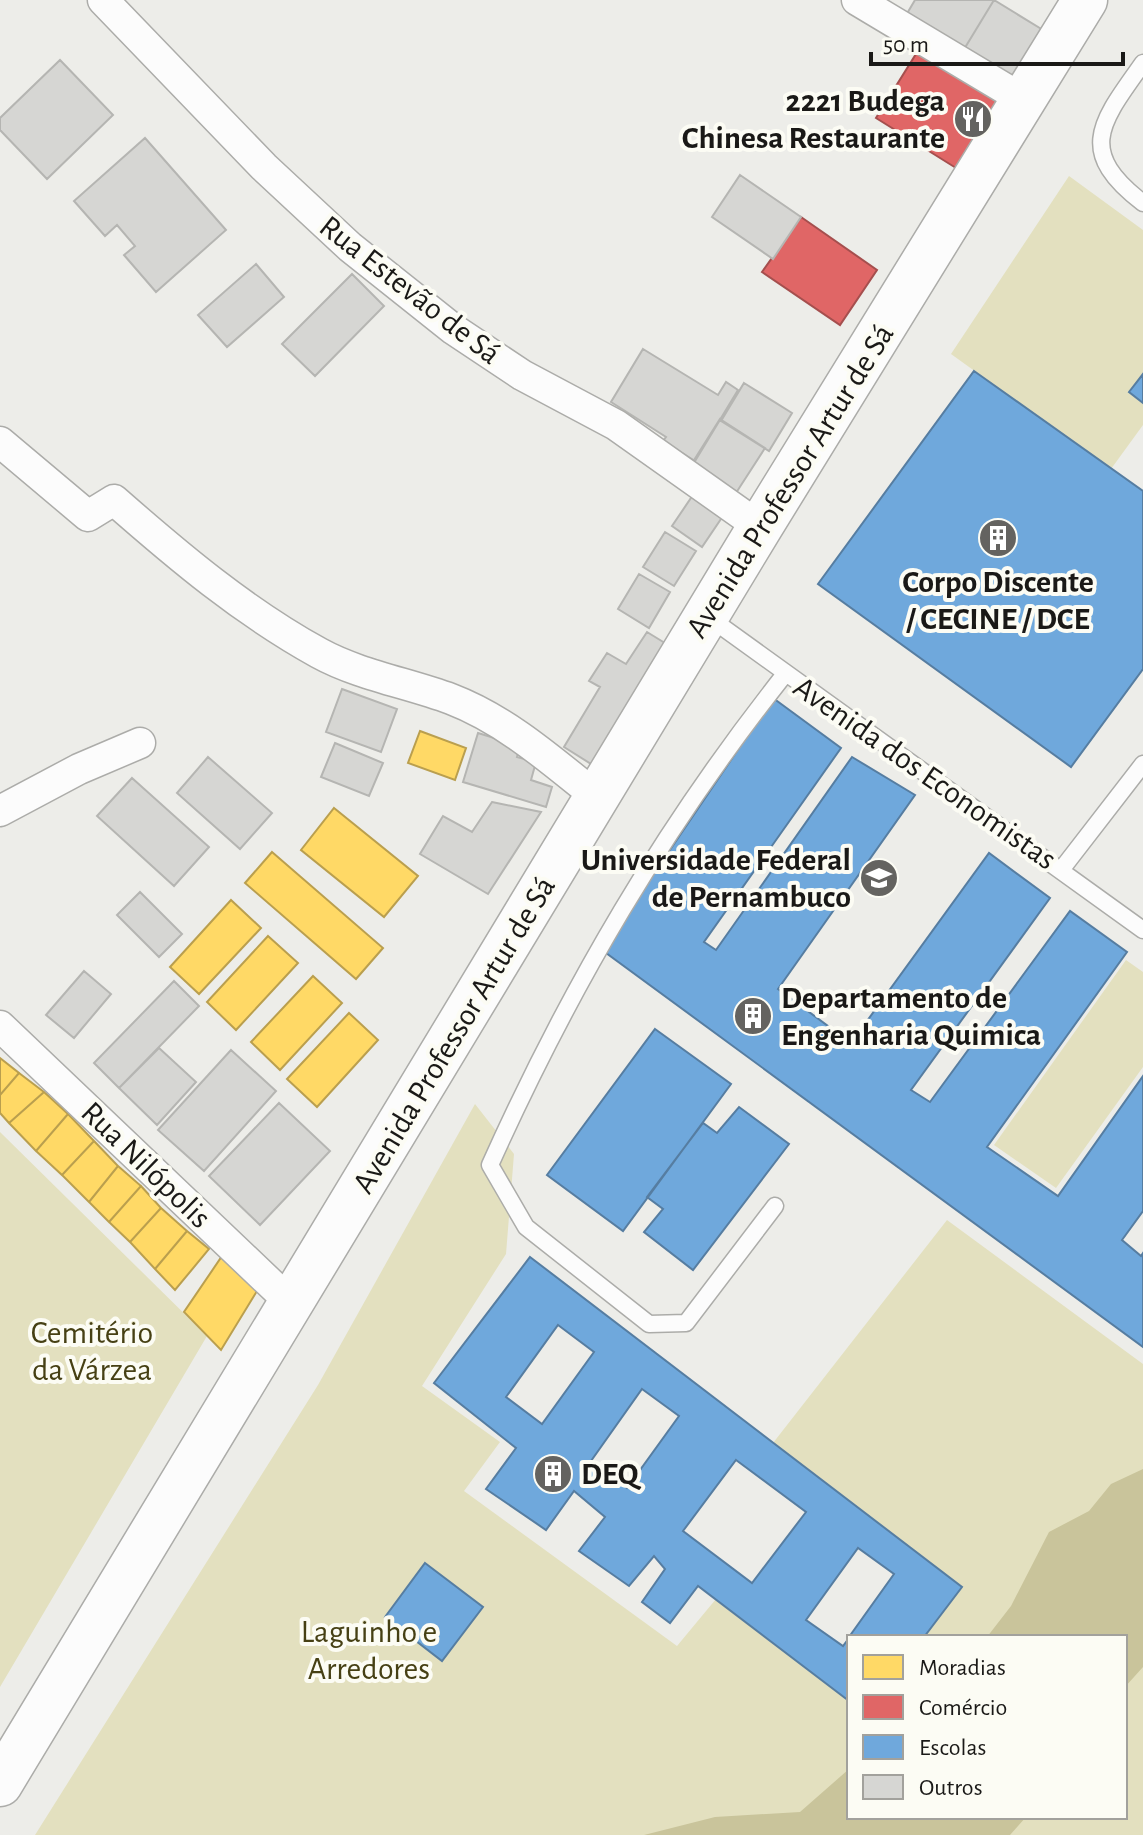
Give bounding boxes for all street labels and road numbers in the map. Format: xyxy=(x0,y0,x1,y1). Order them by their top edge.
street label: Rua Estevão de Sá xyxy=(314,210,506,370)
street label: Avenida Professor Artur de Sá xyxy=(680,319,900,643)
street label: Avenida dos Economistas xyxy=(788,670,1062,876)
street label: Avenida Professor Artur de Sá xyxy=(347,871,561,1199)
street label: Rua Nilópolis xyxy=(75,1096,217,1234)

